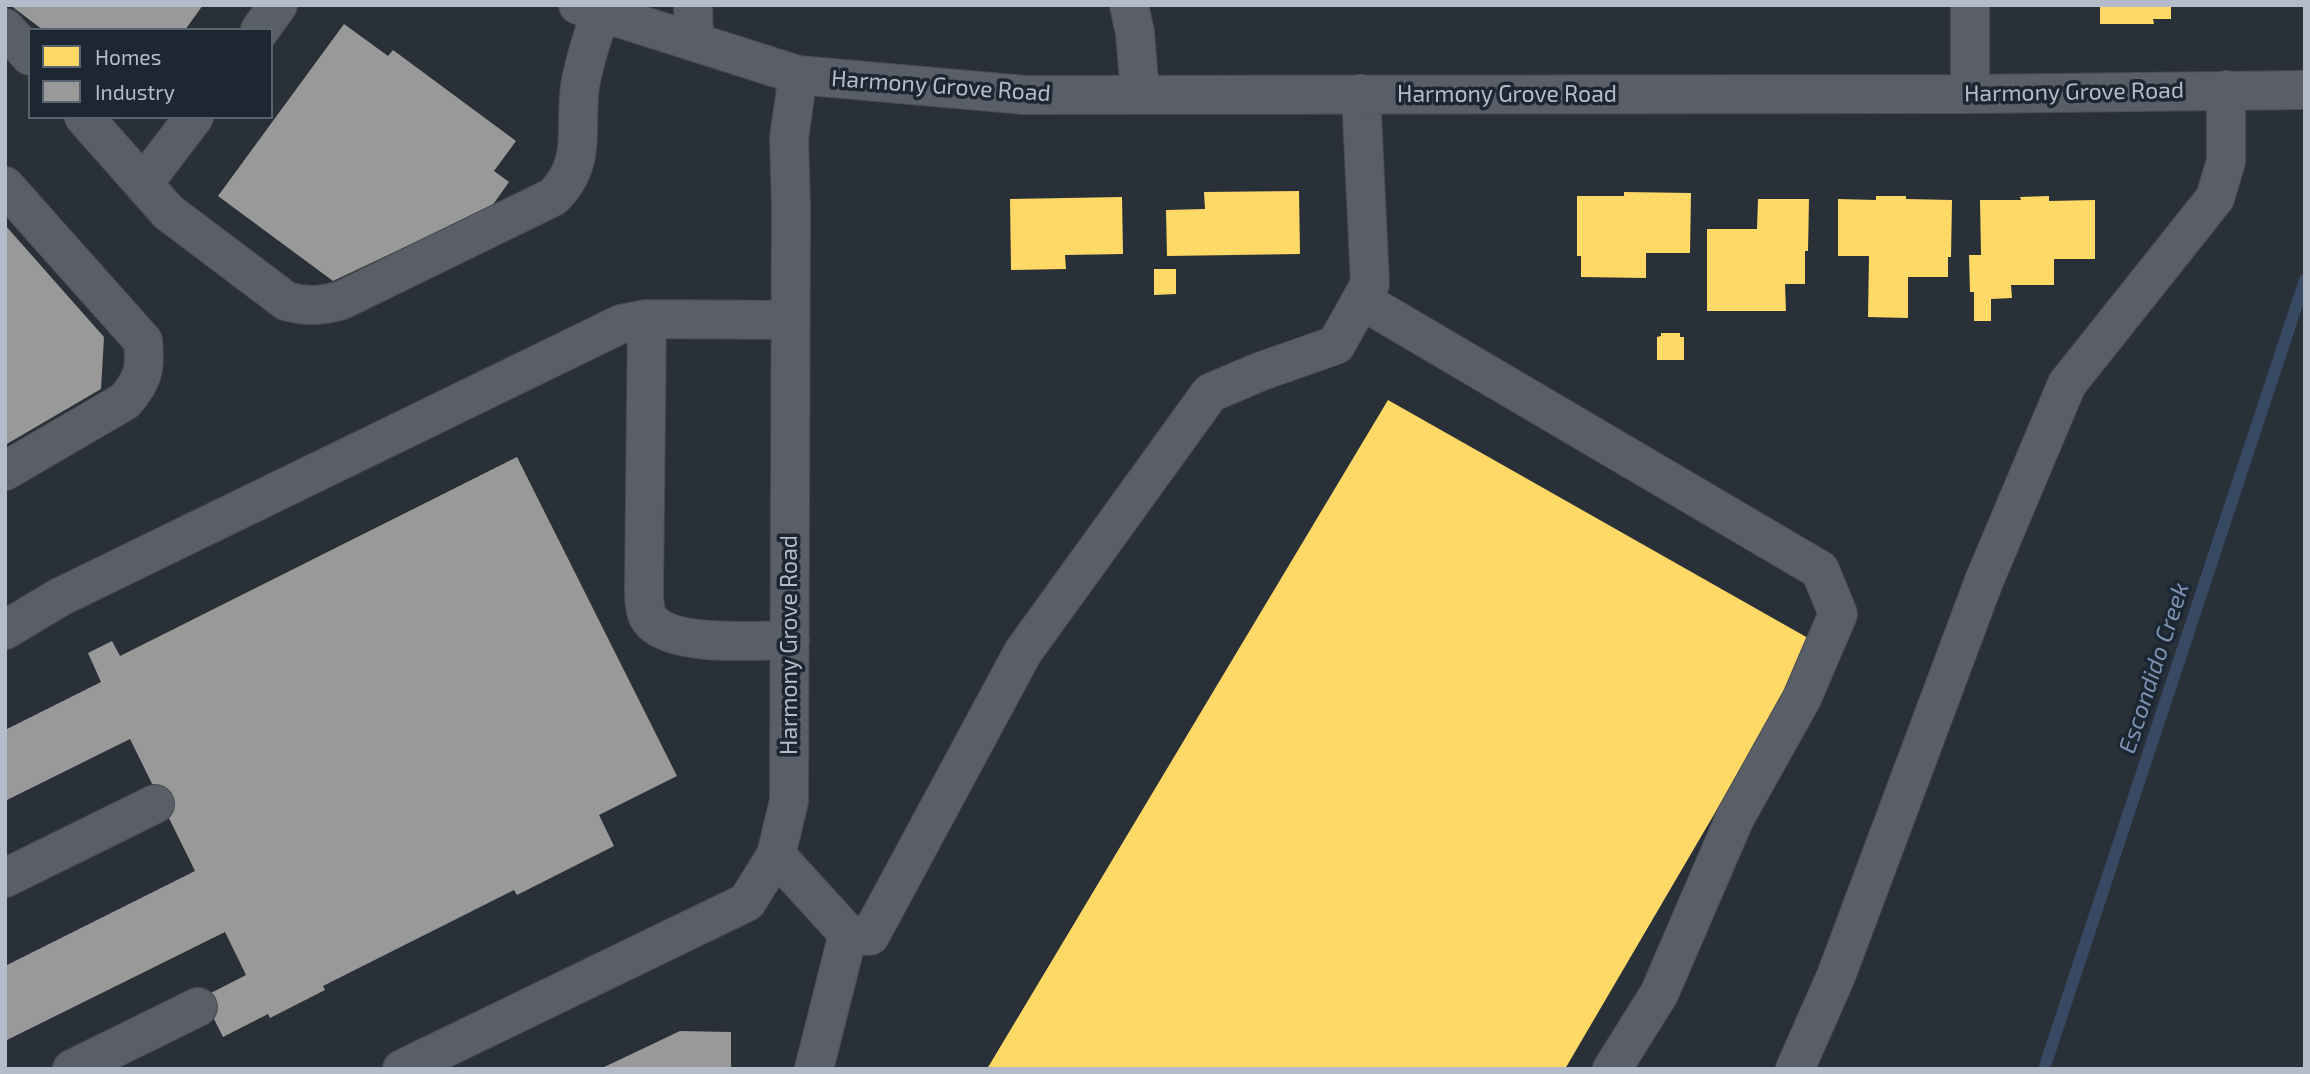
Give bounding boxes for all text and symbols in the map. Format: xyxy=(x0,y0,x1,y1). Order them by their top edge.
legend xyxy=(28,28,273,119)
text: Homes xyxy=(95,44,161,69)
street label: Harmony Grove Road xyxy=(830,65,1052,107)
street label: Harmony Grove Road xyxy=(1964,76,2184,108)
text: Industry xyxy=(95,79,175,104)
street label: Harmony Grove Road xyxy=(1397,80,1617,108)
street label: Harmony Grove Road xyxy=(775,535,803,755)
water label: Escondido Creek xyxy=(2113,579,2195,757)

